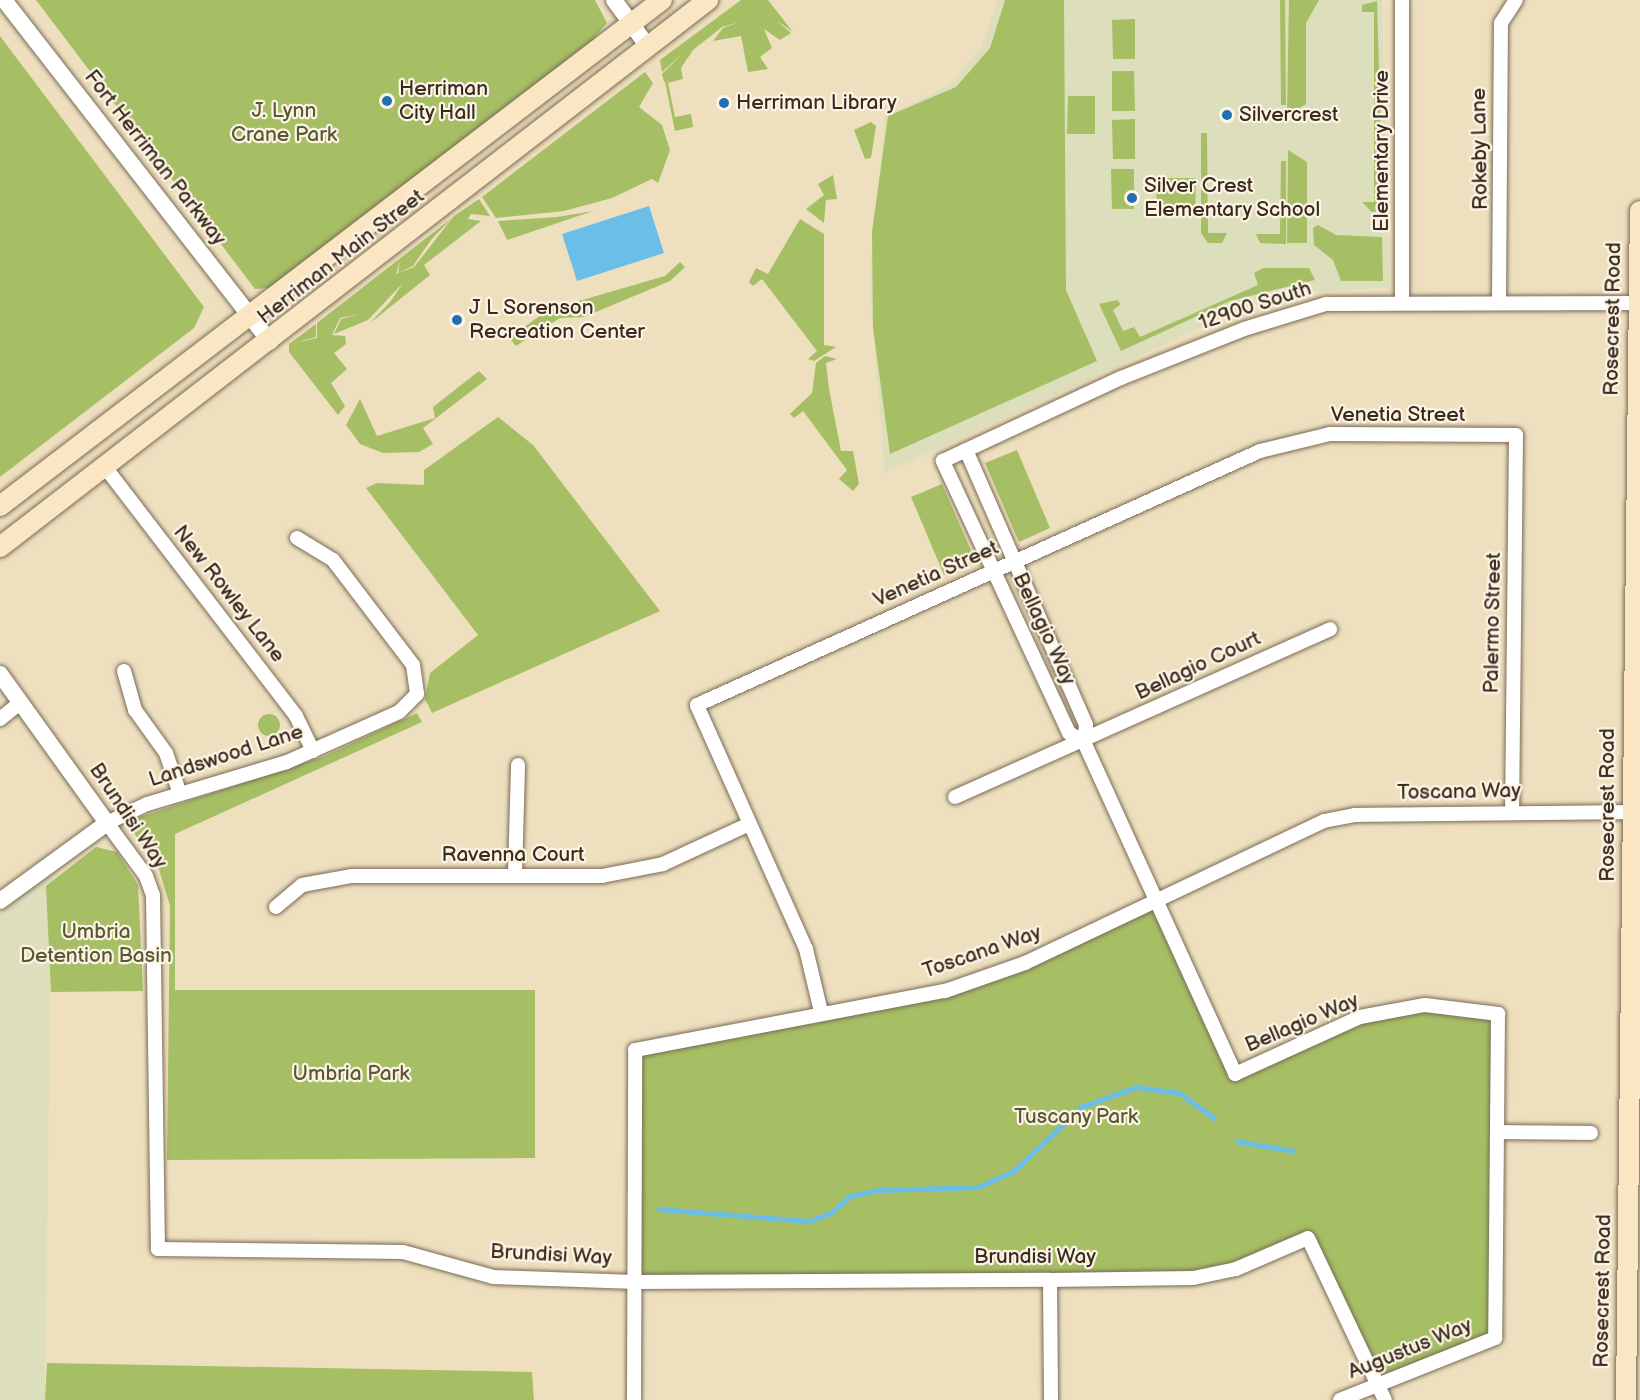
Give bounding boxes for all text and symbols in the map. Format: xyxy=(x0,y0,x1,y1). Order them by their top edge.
street label: Fort Herriman Parkway xyxy=(79,65,231,251)
street label: Elementary Drive xyxy=(1369,69,1395,233)
place label: Herriman City Hall xyxy=(399,76,488,126)
street label: Rokeby Lane xyxy=(1466,87,1494,211)
place label: Herriman Library xyxy=(736,90,897,116)
marker: Herriman City Hall xyxy=(380,94,394,108)
marker: Herriman Library xyxy=(717,96,731,110)
park label: J. Lynn Crane Park xyxy=(231,98,337,148)
place label: Silvercrest xyxy=(1239,102,1338,128)
marker: Silvercrest xyxy=(1220,108,1234,122)
place label: Silver Crest Elementary School xyxy=(1144,173,1322,223)
street label: Herriman Main Street xyxy=(253,184,429,330)
marker: Silver Crest Elementary School xyxy=(1125,191,1139,205)
street label: Rosecrest Road xyxy=(1599,242,1627,396)
street label: 12900 South xyxy=(1195,276,1315,336)
place label: J L Sorenson Recreation Center xyxy=(469,295,645,345)
marker: J L Sorenson Recreation Center xyxy=(450,313,464,327)
street label: Venetia Street xyxy=(1331,402,1465,428)
street label: New Rowley Lane xyxy=(167,520,291,668)
street label: Venetia Street xyxy=(869,535,1003,613)
street label: Palermo Street xyxy=(1479,552,1507,694)
street label: Bellagio Way xyxy=(1007,568,1081,690)
street label: Bellagio Court xyxy=(1131,626,1265,706)
street label: Landswood Lane xyxy=(146,719,306,793)
street label: Rosecrest Road xyxy=(1595,728,1621,882)
street label: Brundisi Way xyxy=(83,758,173,874)
street label: Toscana Way xyxy=(1397,778,1521,806)
street label: Ravenna Court xyxy=(442,842,584,868)
park label: Umbria Detention Basin xyxy=(20,919,172,969)
street label: Toscana Way xyxy=(919,920,1045,984)
street label: Bellagio Way xyxy=(1241,988,1363,1058)
park label: Umbria Park xyxy=(293,1061,409,1087)
park label: Tuscany Park xyxy=(1013,1104,1139,1130)
street label: Rosecrest Road xyxy=(1589,1214,1617,1368)
street label: Brundisi Way xyxy=(489,1239,613,1271)
street label: Brundisi Way xyxy=(974,1244,1096,1270)
street label: Augustus Way xyxy=(1344,1313,1476,1385)

